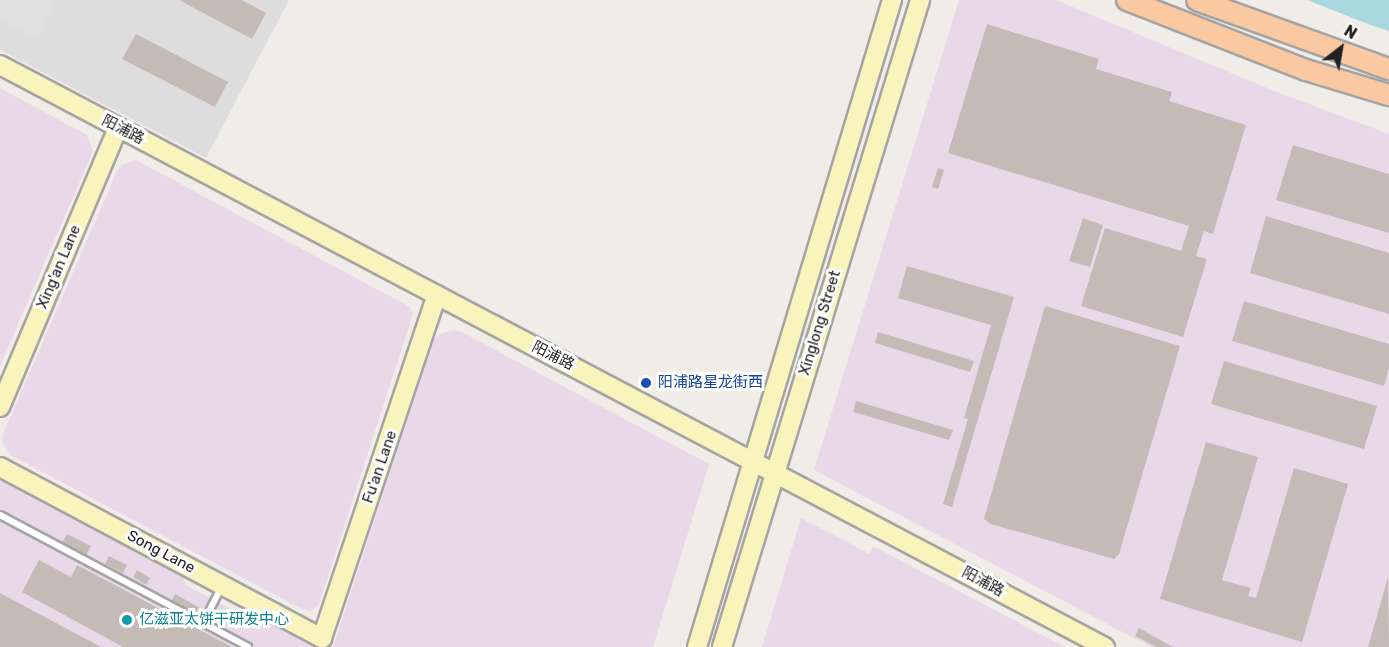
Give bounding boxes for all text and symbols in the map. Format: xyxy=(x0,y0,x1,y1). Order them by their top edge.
north arrow xyxy=(1311,18,1371,78)
text: N xyxy=(1341,21,1360,43)
street label: 阳浦路 xyxy=(99,112,147,148)
street label: Xing'an Lane xyxy=(33,222,85,312)
street label: Xinglong Street xyxy=(796,268,844,378)
street label: 阳浦路 xyxy=(529,338,577,374)
place label: 阳浦路星龙街西 xyxy=(658,374,763,392)
marker: 阳浦路星龙街西 xyxy=(639,376,653,390)
street label: Fu'an Lane xyxy=(359,428,401,506)
street label: Song Lane xyxy=(124,527,198,577)
street label: 阳浦路 xyxy=(959,563,1007,601)
place label: 亿滋亚太饼干研发中心 xyxy=(139,611,289,629)
marker: 亿滋亚太饼干研发中心 xyxy=(120,613,134,627)

